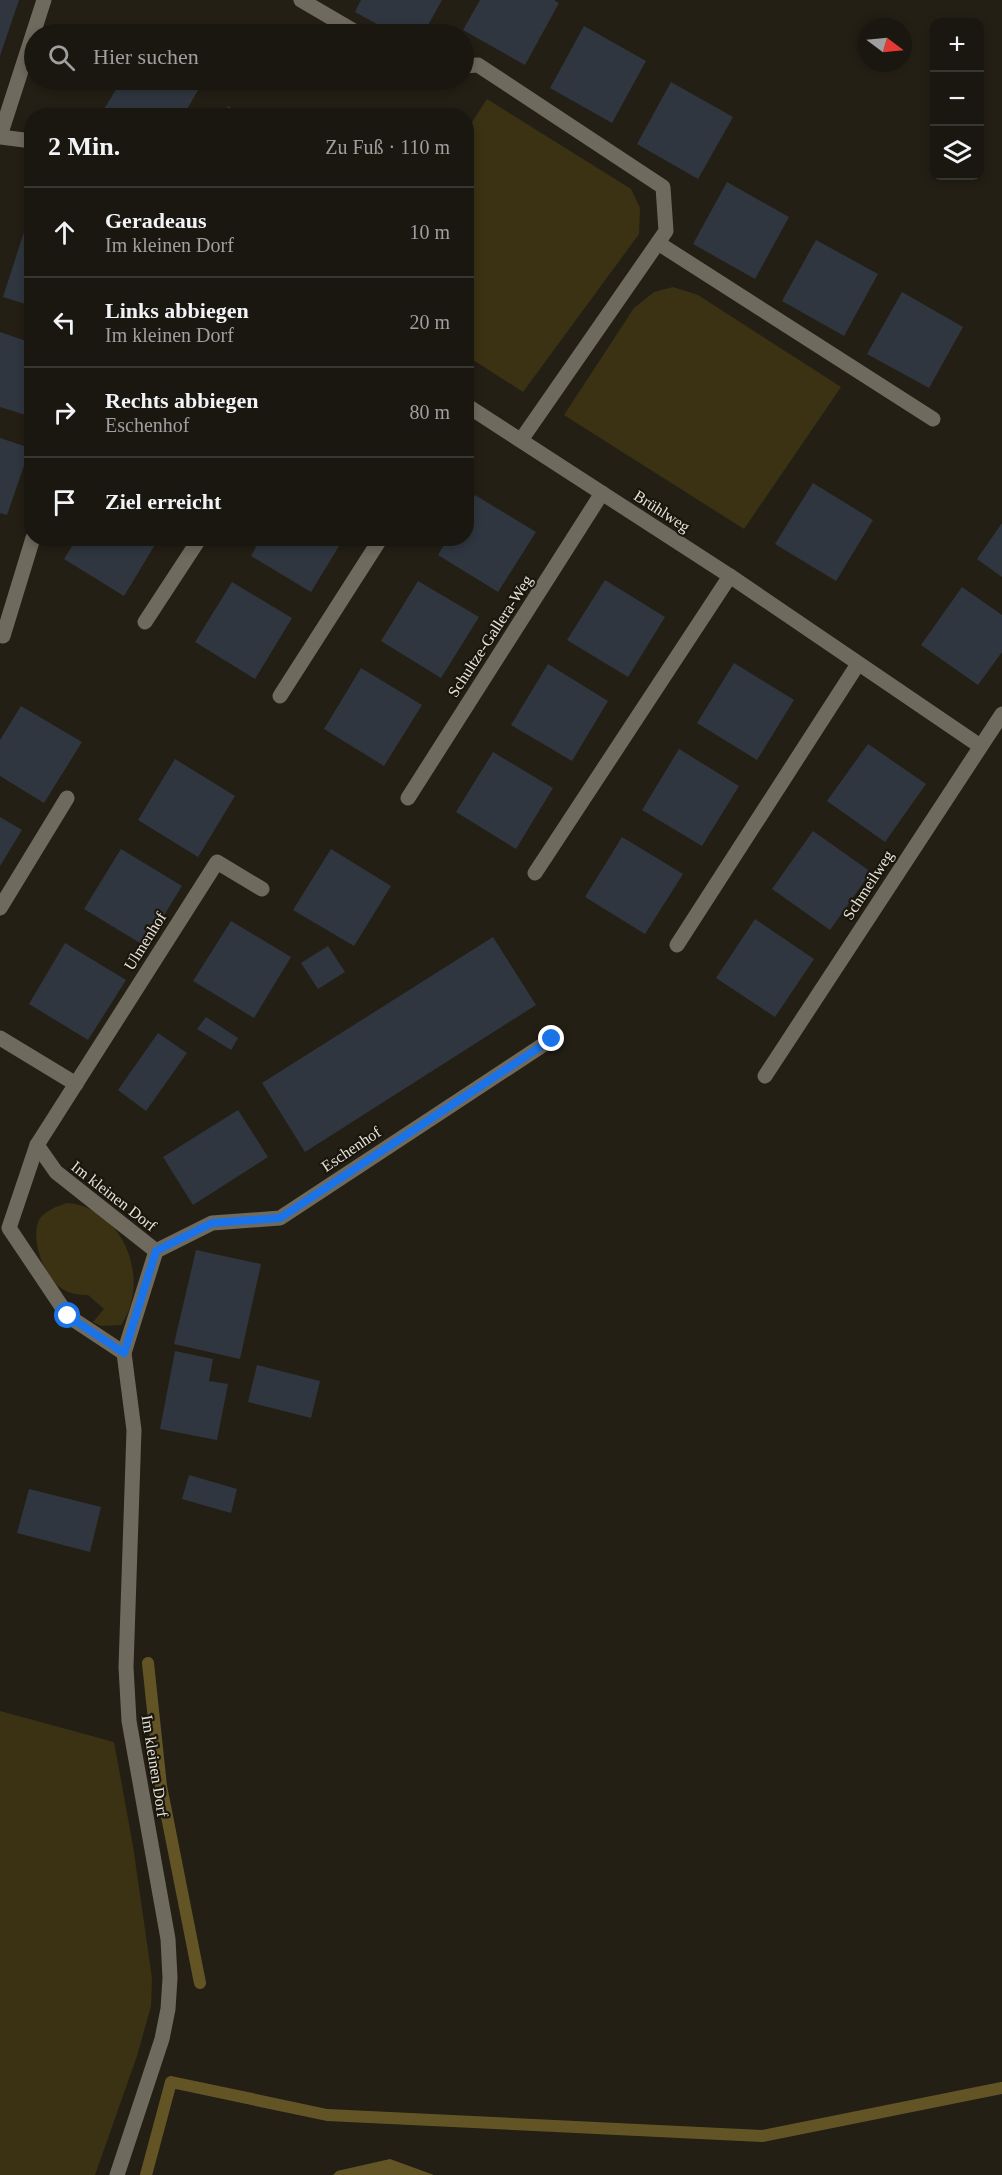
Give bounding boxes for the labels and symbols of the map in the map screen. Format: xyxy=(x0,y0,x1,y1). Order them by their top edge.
north arrow xyxy=(858,18,912,72)
street label: Brühlweg xyxy=(630,487,693,536)
street label: Schultze-Gallera-Weg xyxy=(444,572,537,701)
street label: Schmeilweg xyxy=(839,847,898,923)
street label: Ulmenhof xyxy=(121,908,170,973)
route end xyxy=(538,1025,564,1051)
street label: Eschenhof xyxy=(318,1123,384,1175)
street label: Im kleinen Dorf xyxy=(68,1158,160,1235)
route start xyxy=(54,1302,80,1328)
street label: Im kleinen Dorf xyxy=(139,1714,172,1819)

